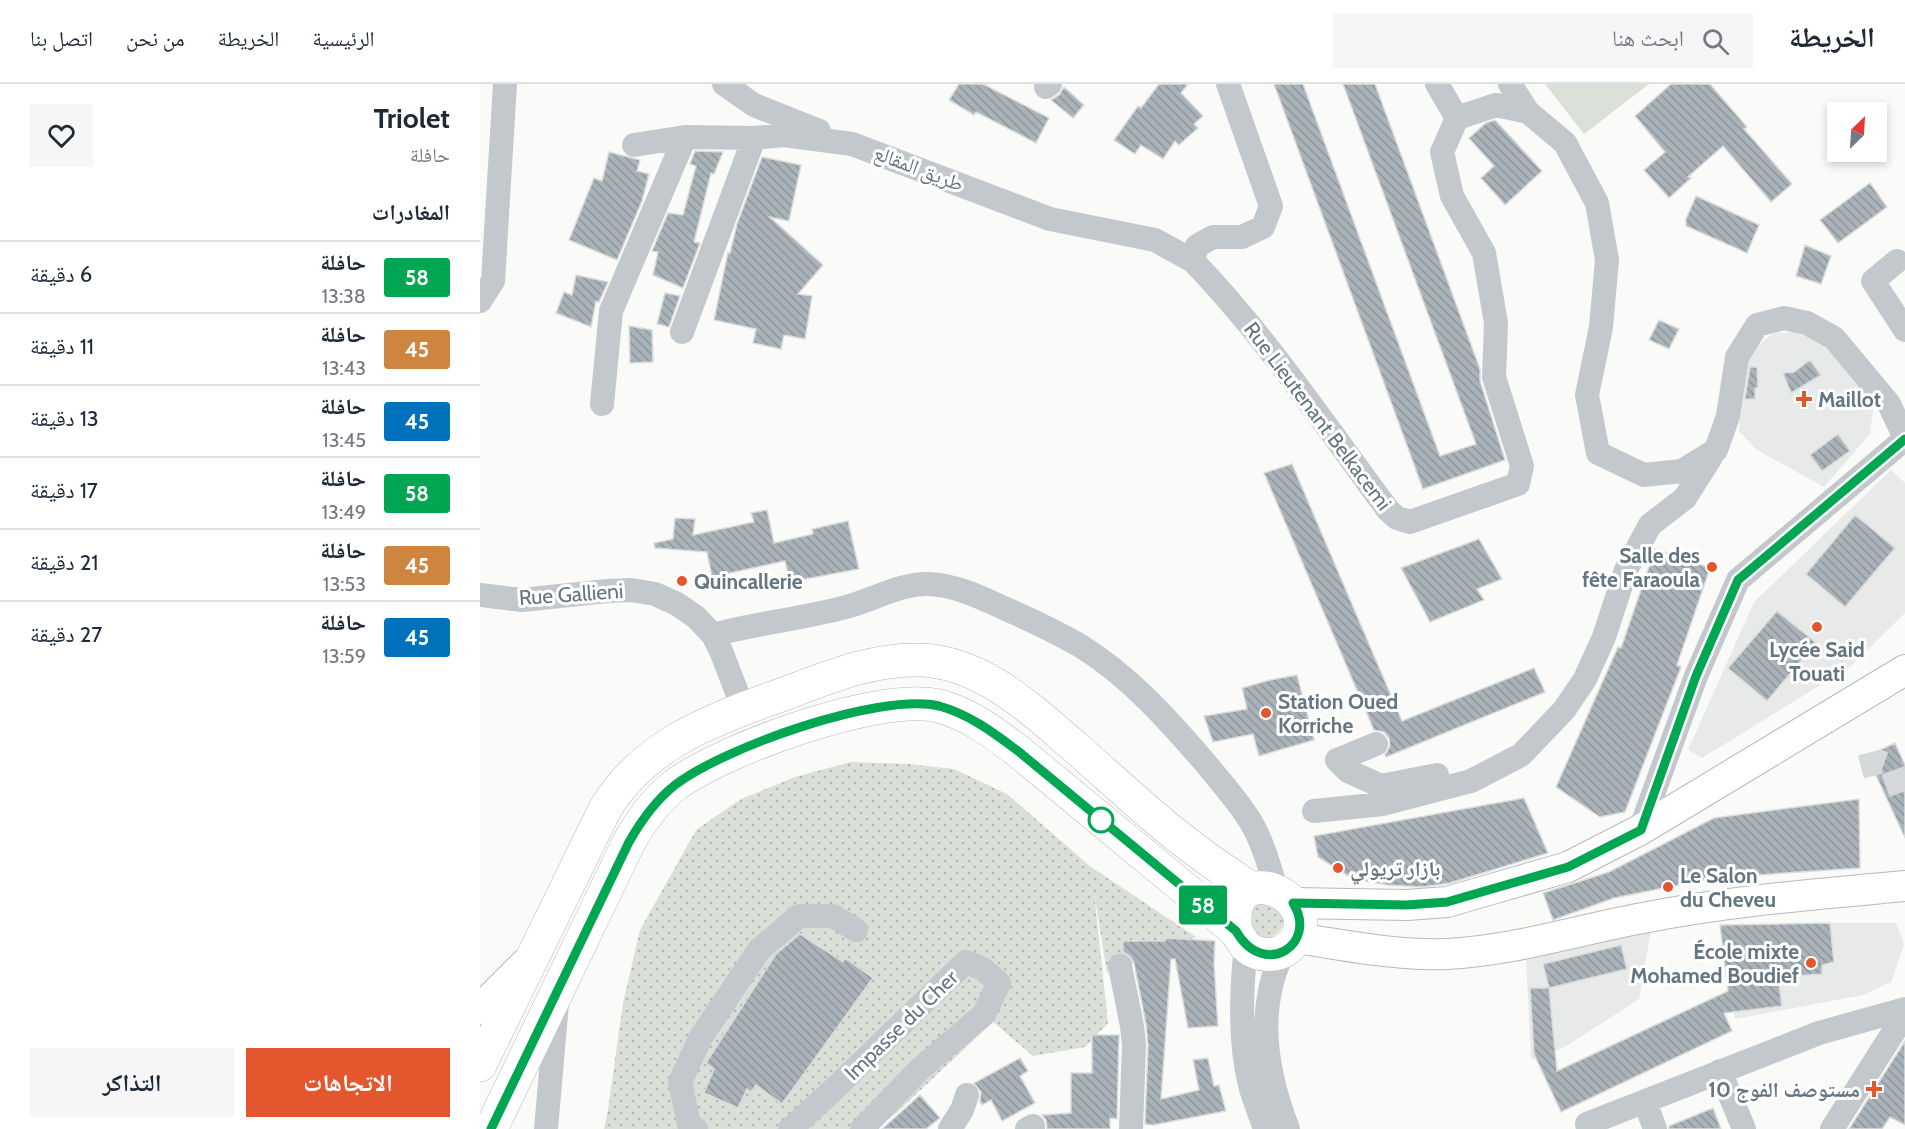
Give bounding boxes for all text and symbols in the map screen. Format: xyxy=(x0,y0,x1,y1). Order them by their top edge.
search box xyxy=(1333,14,1753,68)
text: الخريطة xyxy=(1789,20,1875,54)
text: ابحث هنا xyxy=(1612,25,1684,52)
icon: search xyxy=(1699,25,1732,58)
text: اتصل بنا xyxy=(30,26,93,51)
text: من نحن xyxy=(126,26,185,51)
text: الخريطة xyxy=(218,26,279,51)
text: الرئيسية xyxy=(312,26,375,51)
text: Triolet xyxy=(374,101,450,135)
north arrow xyxy=(1827,102,1887,162)
map controls xyxy=(1827,102,1887,162)
button: heart xyxy=(30,104,93,167)
street label: طريق المقالع xyxy=(870,140,967,197)
text: حافلة xyxy=(410,143,450,167)
text: المغادرات xyxy=(372,199,450,226)
text: حافلة xyxy=(320,249,366,276)
text: 6 دقيقة xyxy=(30,261,92,288)
text: 58 xyxy=(405,265,429,290)
text: 13:38 xyxy=(322,284,366,308)
street label: Rue Lieutenant Belkacemi xyxy=(1239,317,1397,515)
text: حافلة xyxy=(320,321,366,348)
text: 11 دقيقة xyxy=(30,333,94,360)
text: 45 xyxy=(405,337,429,362)
text: 13:43 xyxy=(322,356,366,380)
place label: Maillot xyxy=(1818,387,1881,412)
marker: Maillot xyxy=(1795,390,1813,408)
text: حافلة xyxy=(320,393,366,420)
text: 13 دقيقة xyxy=(30,405,99,432)
text: 45 xyxy=(405,409,429,434)
text: 13:45 xyxy=(322,428,366,452)
text: حافلة xyxy=(320,465,366,492)
text: 17 دقيقة xyxy=(30,477,98,504)
text: 58 xyxy=(405,481,429,506)
text: 13:49 xyxy=(322,500,366,524)
text: حافلة xyxy=(320,537,366,564)
place label: Salle des fête Faraoula xyxy=(1582,543,1701,592)
text: 21 دقيقة xyxy=(30,549,98,576)
text: 45 xyxy=(405,553,429,578)
marker: Salle des fête Faraoula xyxy=(1705,560,1719,574)
place label: Quincallerie xyxy=(694,569,803,594)
text: 13:53 xyxy=(323,572,366,596)
marker: Quincallerie xyxy=(675,574,689,588)
street label: Rue Gallieni xyxy=(518,578,624,610)
text: حافلة xyxy=(320,609,366,636)
marker: Lycée Said Touati xyxy=(1810,620,1824,634)
text: 27 دقيقة xyxy=(30,621,102,648)
text: 45 xyxy=(405,625,429,650)
place label: Lycée Said Touati xyxy=(1769,637,1865,686)
text: 13:59 xyxy=(322,644,366,668)
place label: Station Oued Korriche xyxy=(1278,689,1398,738)
marker: Station Oued Korriche xyxy=(1259,706,1273,720)
unlabelled marker xyxy=(1088,807,1114,833)
place label: بازار تريولي xyxy=(1350,856,1440,885)
marker: بازار تريولي xyxy=(1331,861,1345,875)
place label: Le Salon du Cheveu xyxy=(1680,863,1776,912)
marker: Le Salon du Cheveu xyxy=(1661,880,1675,894)
line badge: 58 xyxy=(1176,886,1230,924)
text: 58 xyxy=(1191,893,1215,918)
place label: École mixte Mohamed Boudief xyxy=(1630,939,1799,988)
marker: École mixte Mohamed Boudief xyxy=(1804,956,1818,970)
street label: Impasse du Cher xyxy=(839,965,963,1085)
button: التذاكر xyxy=(30,1048,234,1117)
button: الاتجاهات xyxy=(246,1048,450,1117)
place label: مستوصف الفوج 10 xyxy=(1708,1077,1860,1103)
marker: مستوصف الفوج 10 xyxy=(1865,1080,1883,1098)

